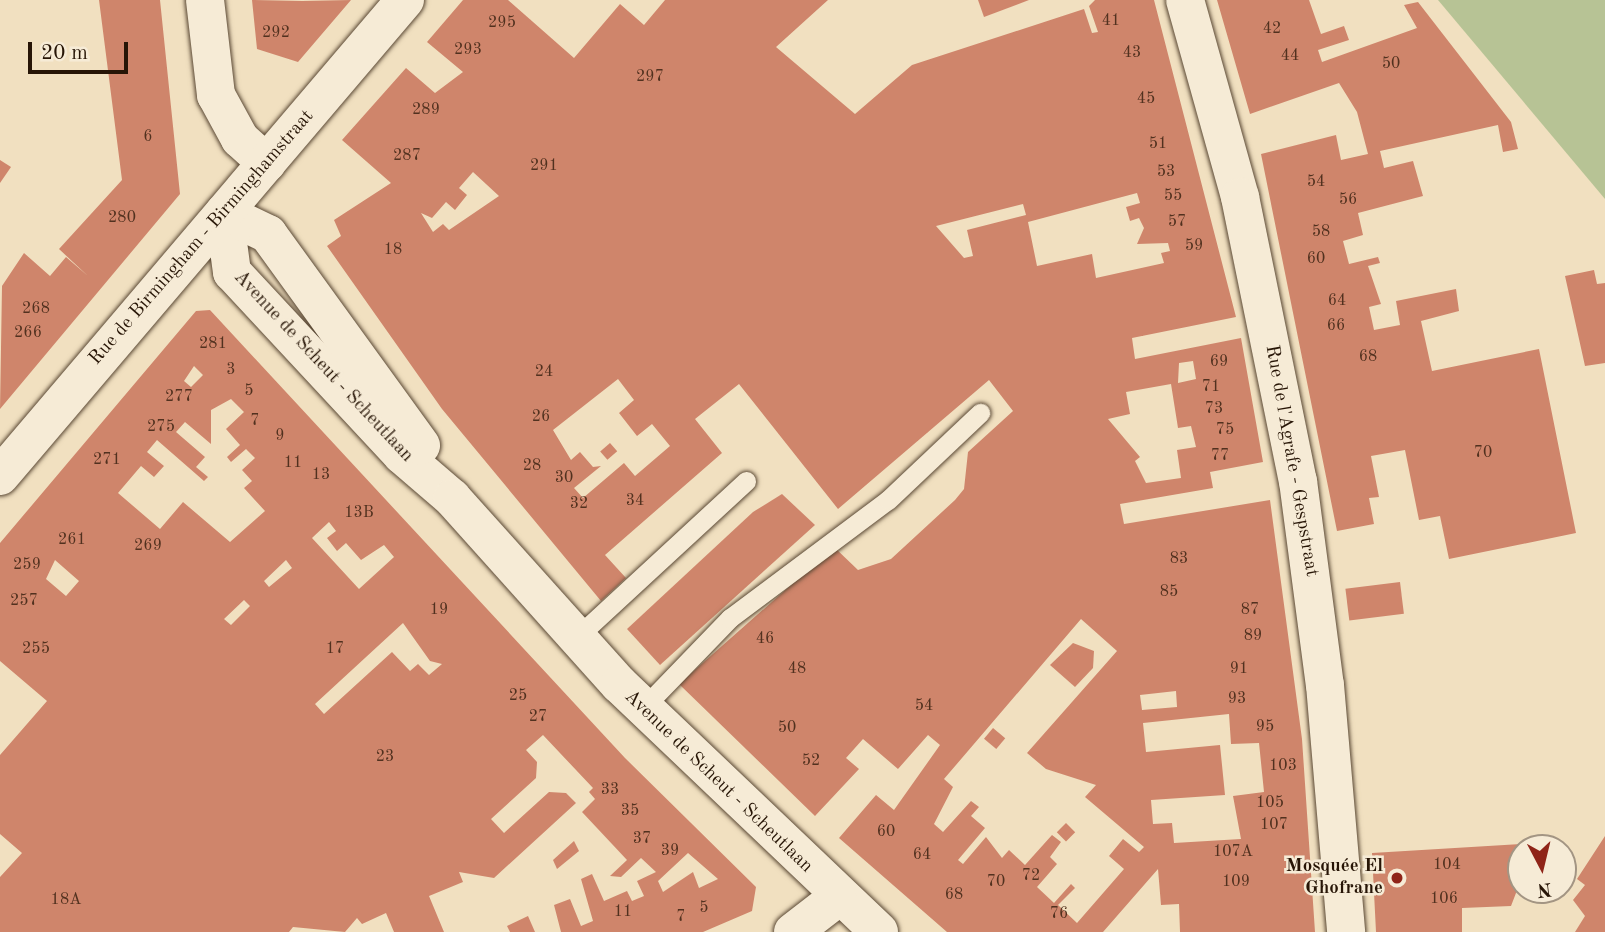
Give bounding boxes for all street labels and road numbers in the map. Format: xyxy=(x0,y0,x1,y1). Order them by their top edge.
street label: Rue de Birmingham - Birminghamstraat xyxy=(85,106,319,370)
street label: Avenue de Scheut - Scheutlaan xyxy=(228,267,418,467)
street label: Rue de l'Agrafe - Gespstraat xyxy=(1259,343,1323,579)
street label: Avenue de Scheut - Scheutlaan xyxy=(619,686,817,878)

